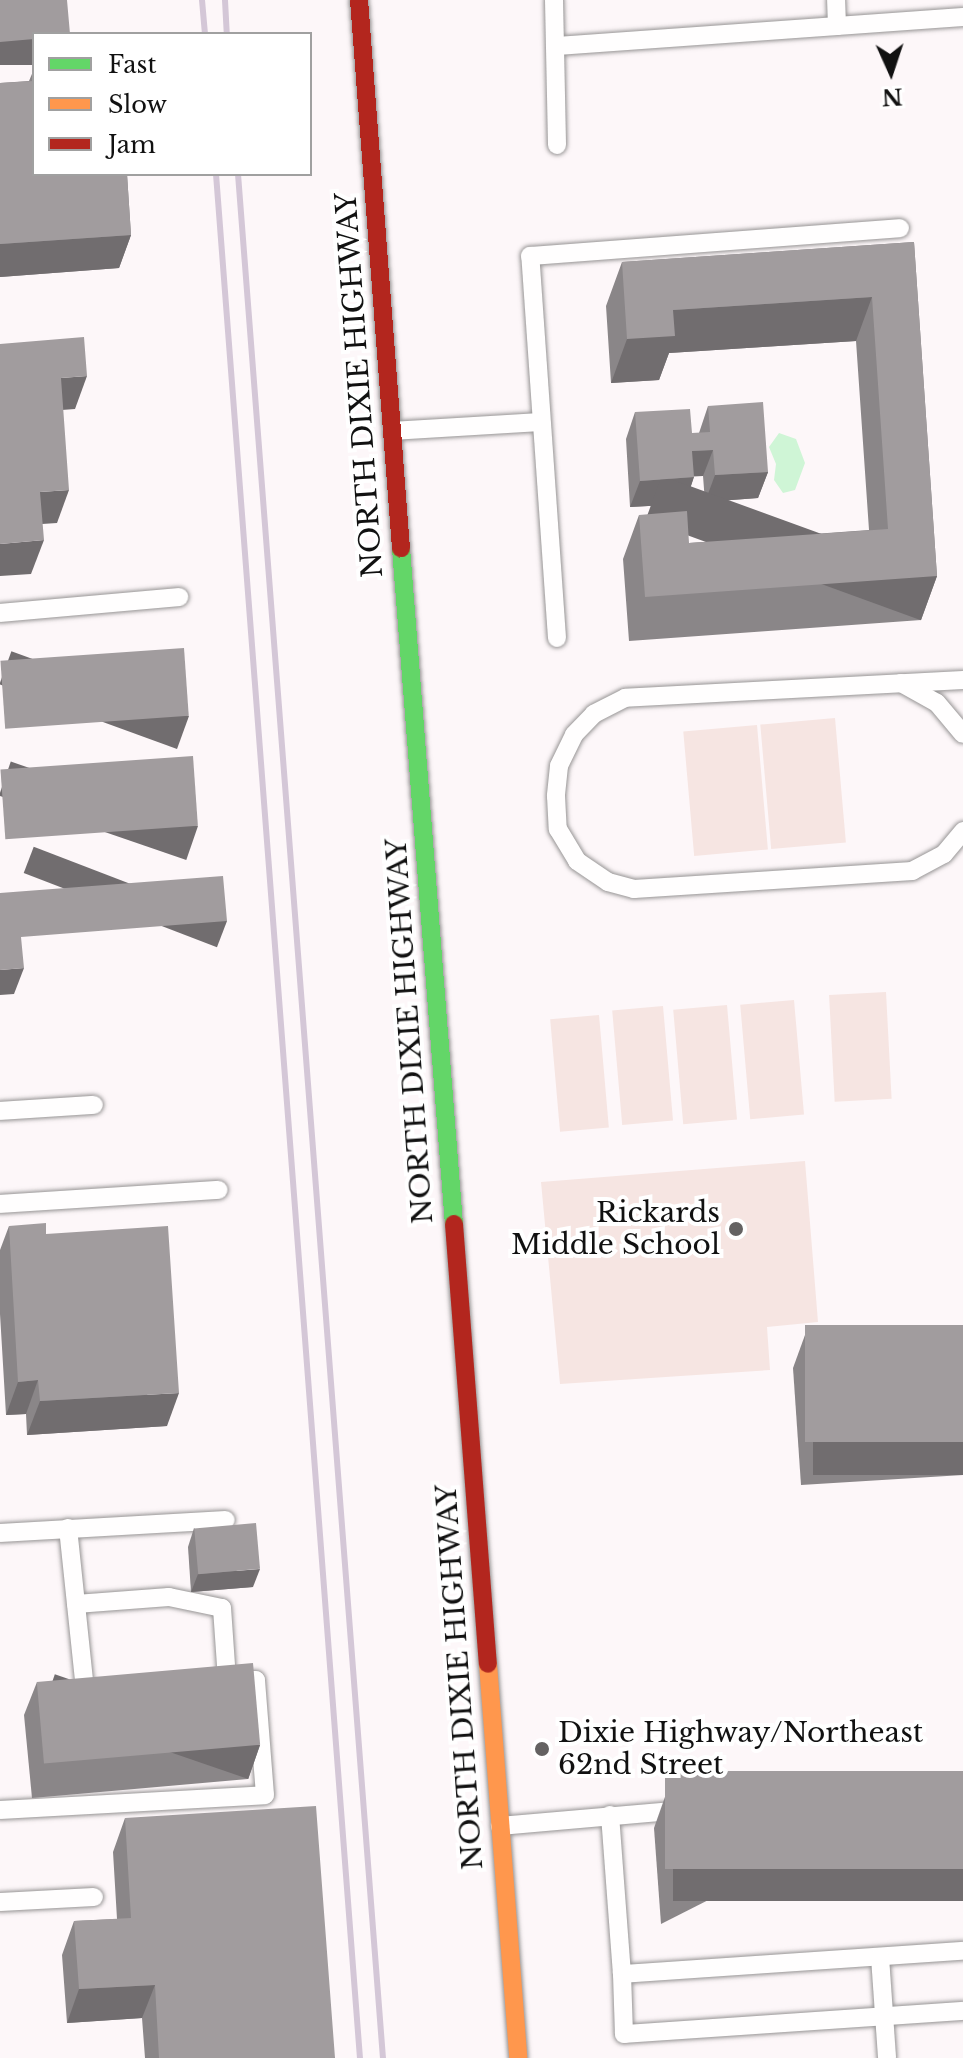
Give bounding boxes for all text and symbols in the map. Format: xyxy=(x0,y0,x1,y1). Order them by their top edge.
legend xyxy=(32,32,312,176)
north arrow xyxy=(851,32,931,112)
text: Fast xyxy=(108,50,156,79)
text: N xyxy=(881,82,903,110)
text: Slow xyxy=(108,90,167,119)
text: Jam xyxy=(108,130,156,159)
street label: NORTH DIXIE HIGHWAY xyxy=(330,191,390,579)
street label: NORTH DIXIE HIGHWAY xyxy=(380,837,440,1225)
place label: Rickards Middle School xyxy=(511,1196,720,1262)
marker: Rickards Middle School xyxy=(727,1220,745,1238)
street label: NORTH DIXIE HIGHWAY xyxy=(430,1483,490,1871)
place label: Dixie Highway/Northeast 62nd Street xyxy=(558,1716,923,1782)
marker: Dixie Highway/Northeast 62nd Street xyxy=(533,1740,551,1758)

